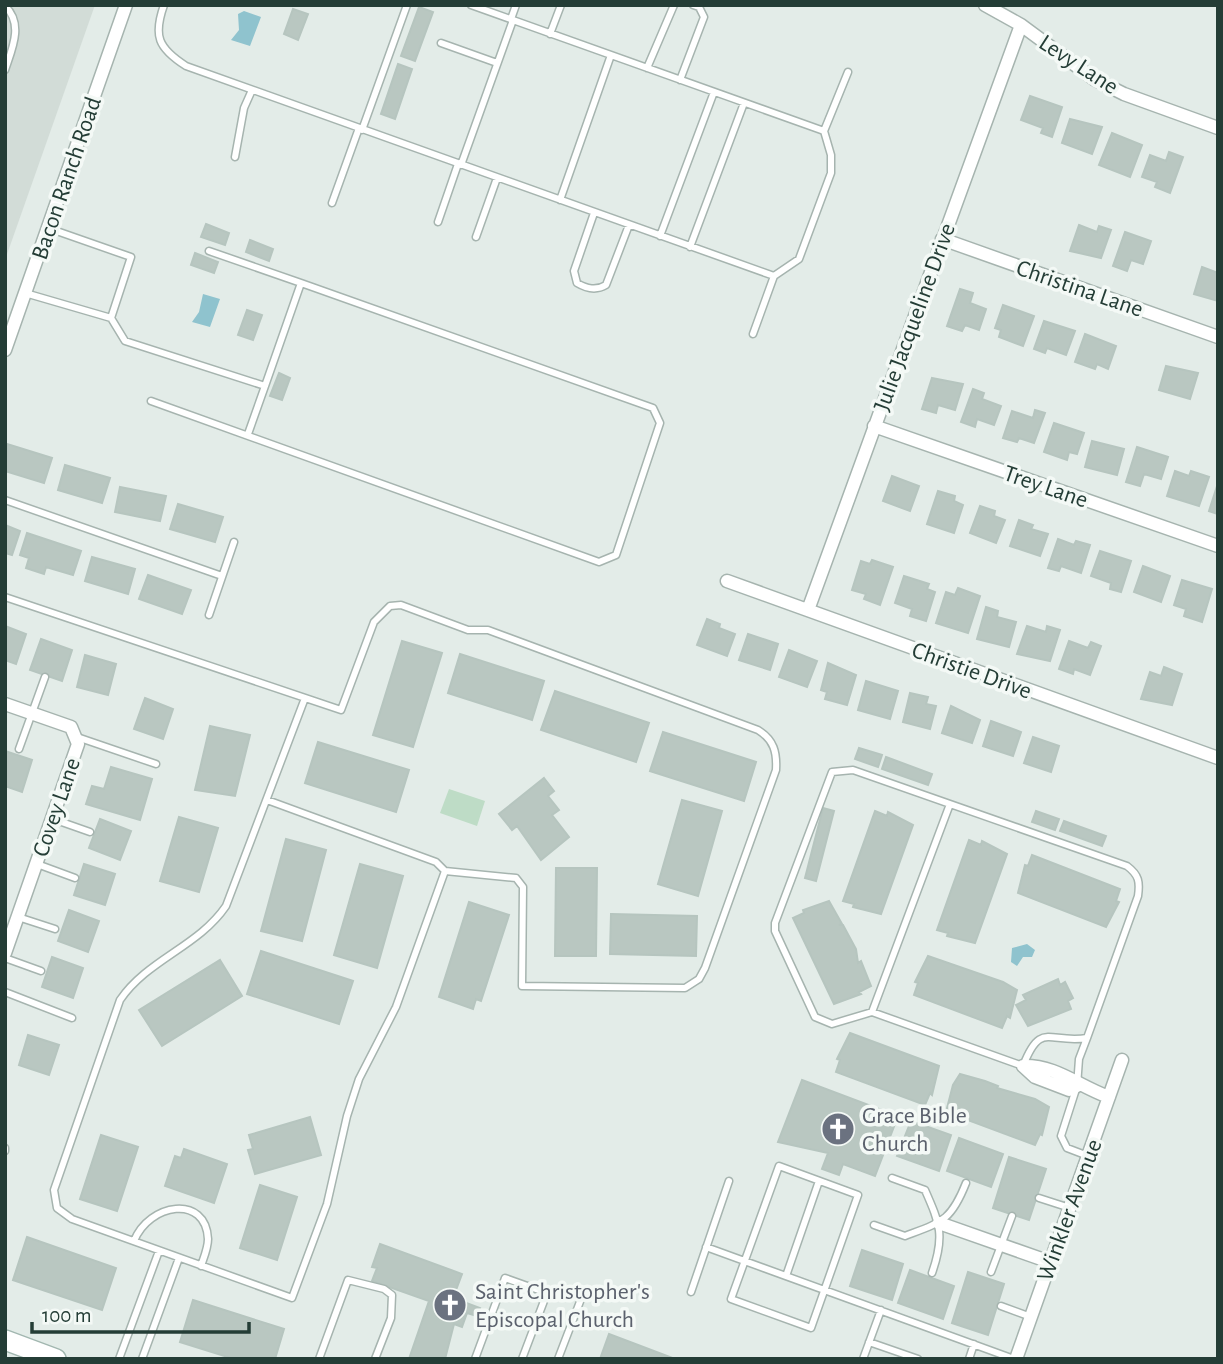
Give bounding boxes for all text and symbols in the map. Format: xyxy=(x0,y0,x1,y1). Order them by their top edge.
street label: Levy Lane xyxy=(1034,30,1122,99)
street label: Bacon Ranch Road xyxy=(28,94,106,263)
street label: Julie Jacqueline Drive xyxy=(870,220,960,415)
street label: Christina Lane xyxy=(1013,256,1146,322)
street label: Trey Lane xyxy=(1000,461,1091,513)
street label: Christie Drive xyxy=(909,638,1035,704)
street label: Covey Lane xyxy=(29,755,85,860)
place label: Grace Bible Church xyxy=(862,1104,967,1156)
church icon: Grace Bible Church xyxy=(819,1110,857,1148)
street label: Winkler Avenue xyxy=(1033,1136,1107,1285)
place label: Saint Christopher's Episcopal Church xyxy=(475,1280,650,1332)
church icon: Saint Christopher's Episcopal Church xyxy=(431,1286,469,1324)
scale bar xyxy=(32,1290,248,1334)
text: 100 m xyxy=(42,1305,92,1326)

